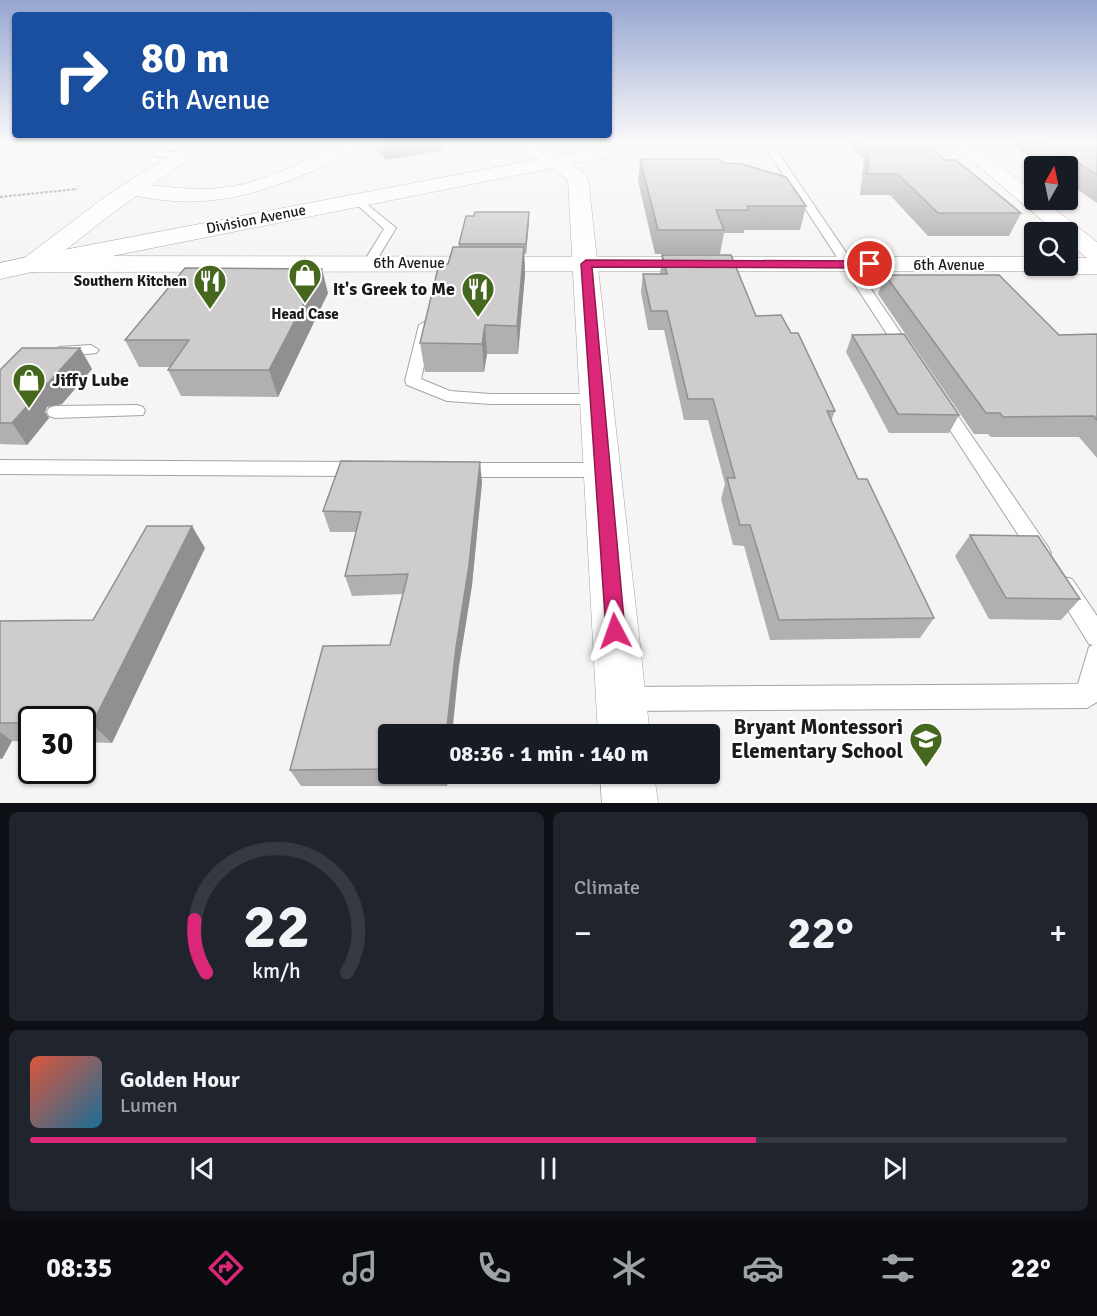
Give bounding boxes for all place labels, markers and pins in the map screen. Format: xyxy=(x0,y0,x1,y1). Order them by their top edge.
pin xyxy=(844,238,895,289)
shop icon: Head Case xyxy=(287,257,323,304)
restaurant icon: Southern Kitchen xyxy=(192,263,228,310)
restaurant icon: It's Greek to Me xyxy=(460,271,496,318)
place label: Southern Kitchen xyxy=(74,272,187,290)
place label: It's Greek to Me xyxy=(333,278,455,300)
place label: Head Case xyxy=(271,305,339,323)
shop icon: Jiffy Lube xyxy=(11,362,47,409)
place label: Jiffy Lube xyxy=(52,369,129,391)
place label: Bryant Montessori Elementary School xyxy=(731,714,903,764)
school or university icon: Bryant Montessori Elementary School xyxy=(908,721,944,768)

